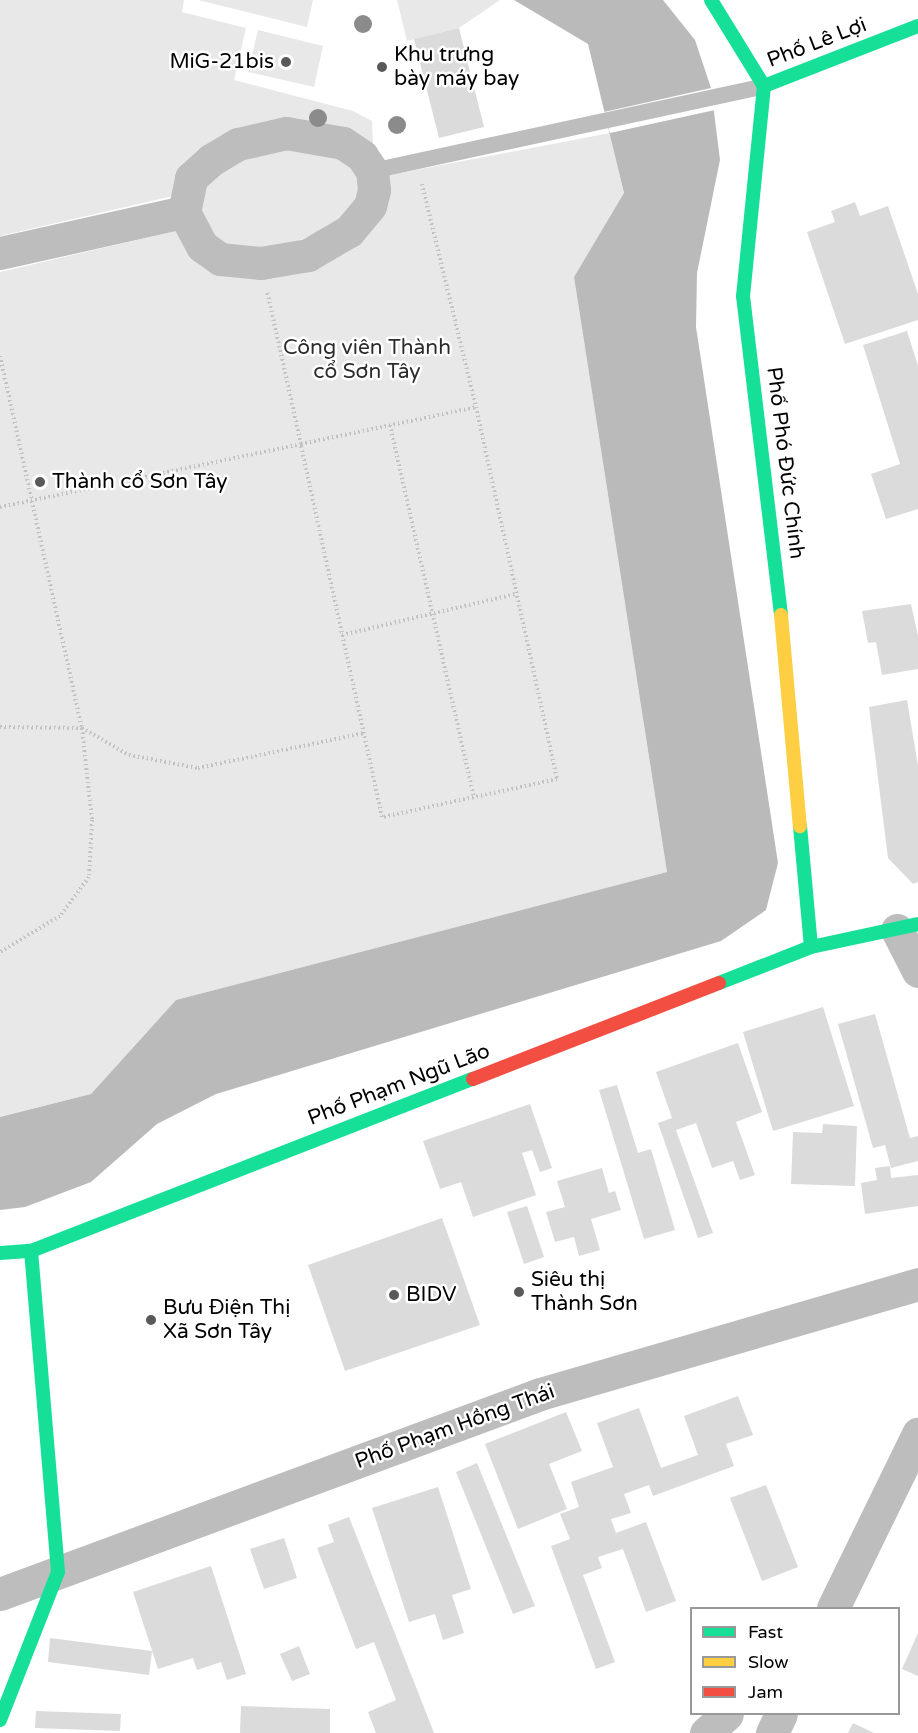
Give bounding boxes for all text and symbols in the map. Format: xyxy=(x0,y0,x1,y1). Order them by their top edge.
street label: Phố Lê Lợi xyxy=(764,13,870,73)
place label: Khu trưng bày máy bay xyxy=(394,42,519,92)
place label: MiG-21bis xyxy=(170,49,274,75)
marker: MiG-21bis xyxy=(279,55,293,69)
marker: Khu trưng bày máy bay xyxy=(375,60,389,74)
park label: Công viên Thành cổ Sơn Tây xyxy=(283,335,451,385)
street label: Phố Phó Đức Chính xyxy=(761,365,809,561)
place label: Thành cổ Sơn Tây xyxy=(52,469,228,495)
marker: Thành cổ Sơn Tây xyxy=(33,475,47,489)
street label: Phố Phạm Ngũ Lão xyxy=(304,1039,494,1131)
place label: Siêu thị Thành Sơn xyxy=(531,1267,638,1317)
place label: BIDV xyxy=(406,1282,457,1308)
marker: Siêu thị Thành Sơn xyxy=(512,1285,526,1299)
marker: BIDV xyxy=(387,1288,401,1302)
place label: Bưu Điện Thị Xã Sơn Tây xyxy=(163,1295,290,1345)
marker: Bưu Điện Thị Xã Sơn Tây xyxy=(144,1313,158,1327)
street label: Phố Phạm Hồng Thái xyxy=(352,1379,558,1475)
legend xyxy=(690,1607,900,1715)
text: Fast xyxy=(748,1621,783,1643)
text: Slow xyxy=(748,1651,789,1673)
text: Jam xyxy=(748,1681,783,1703)

